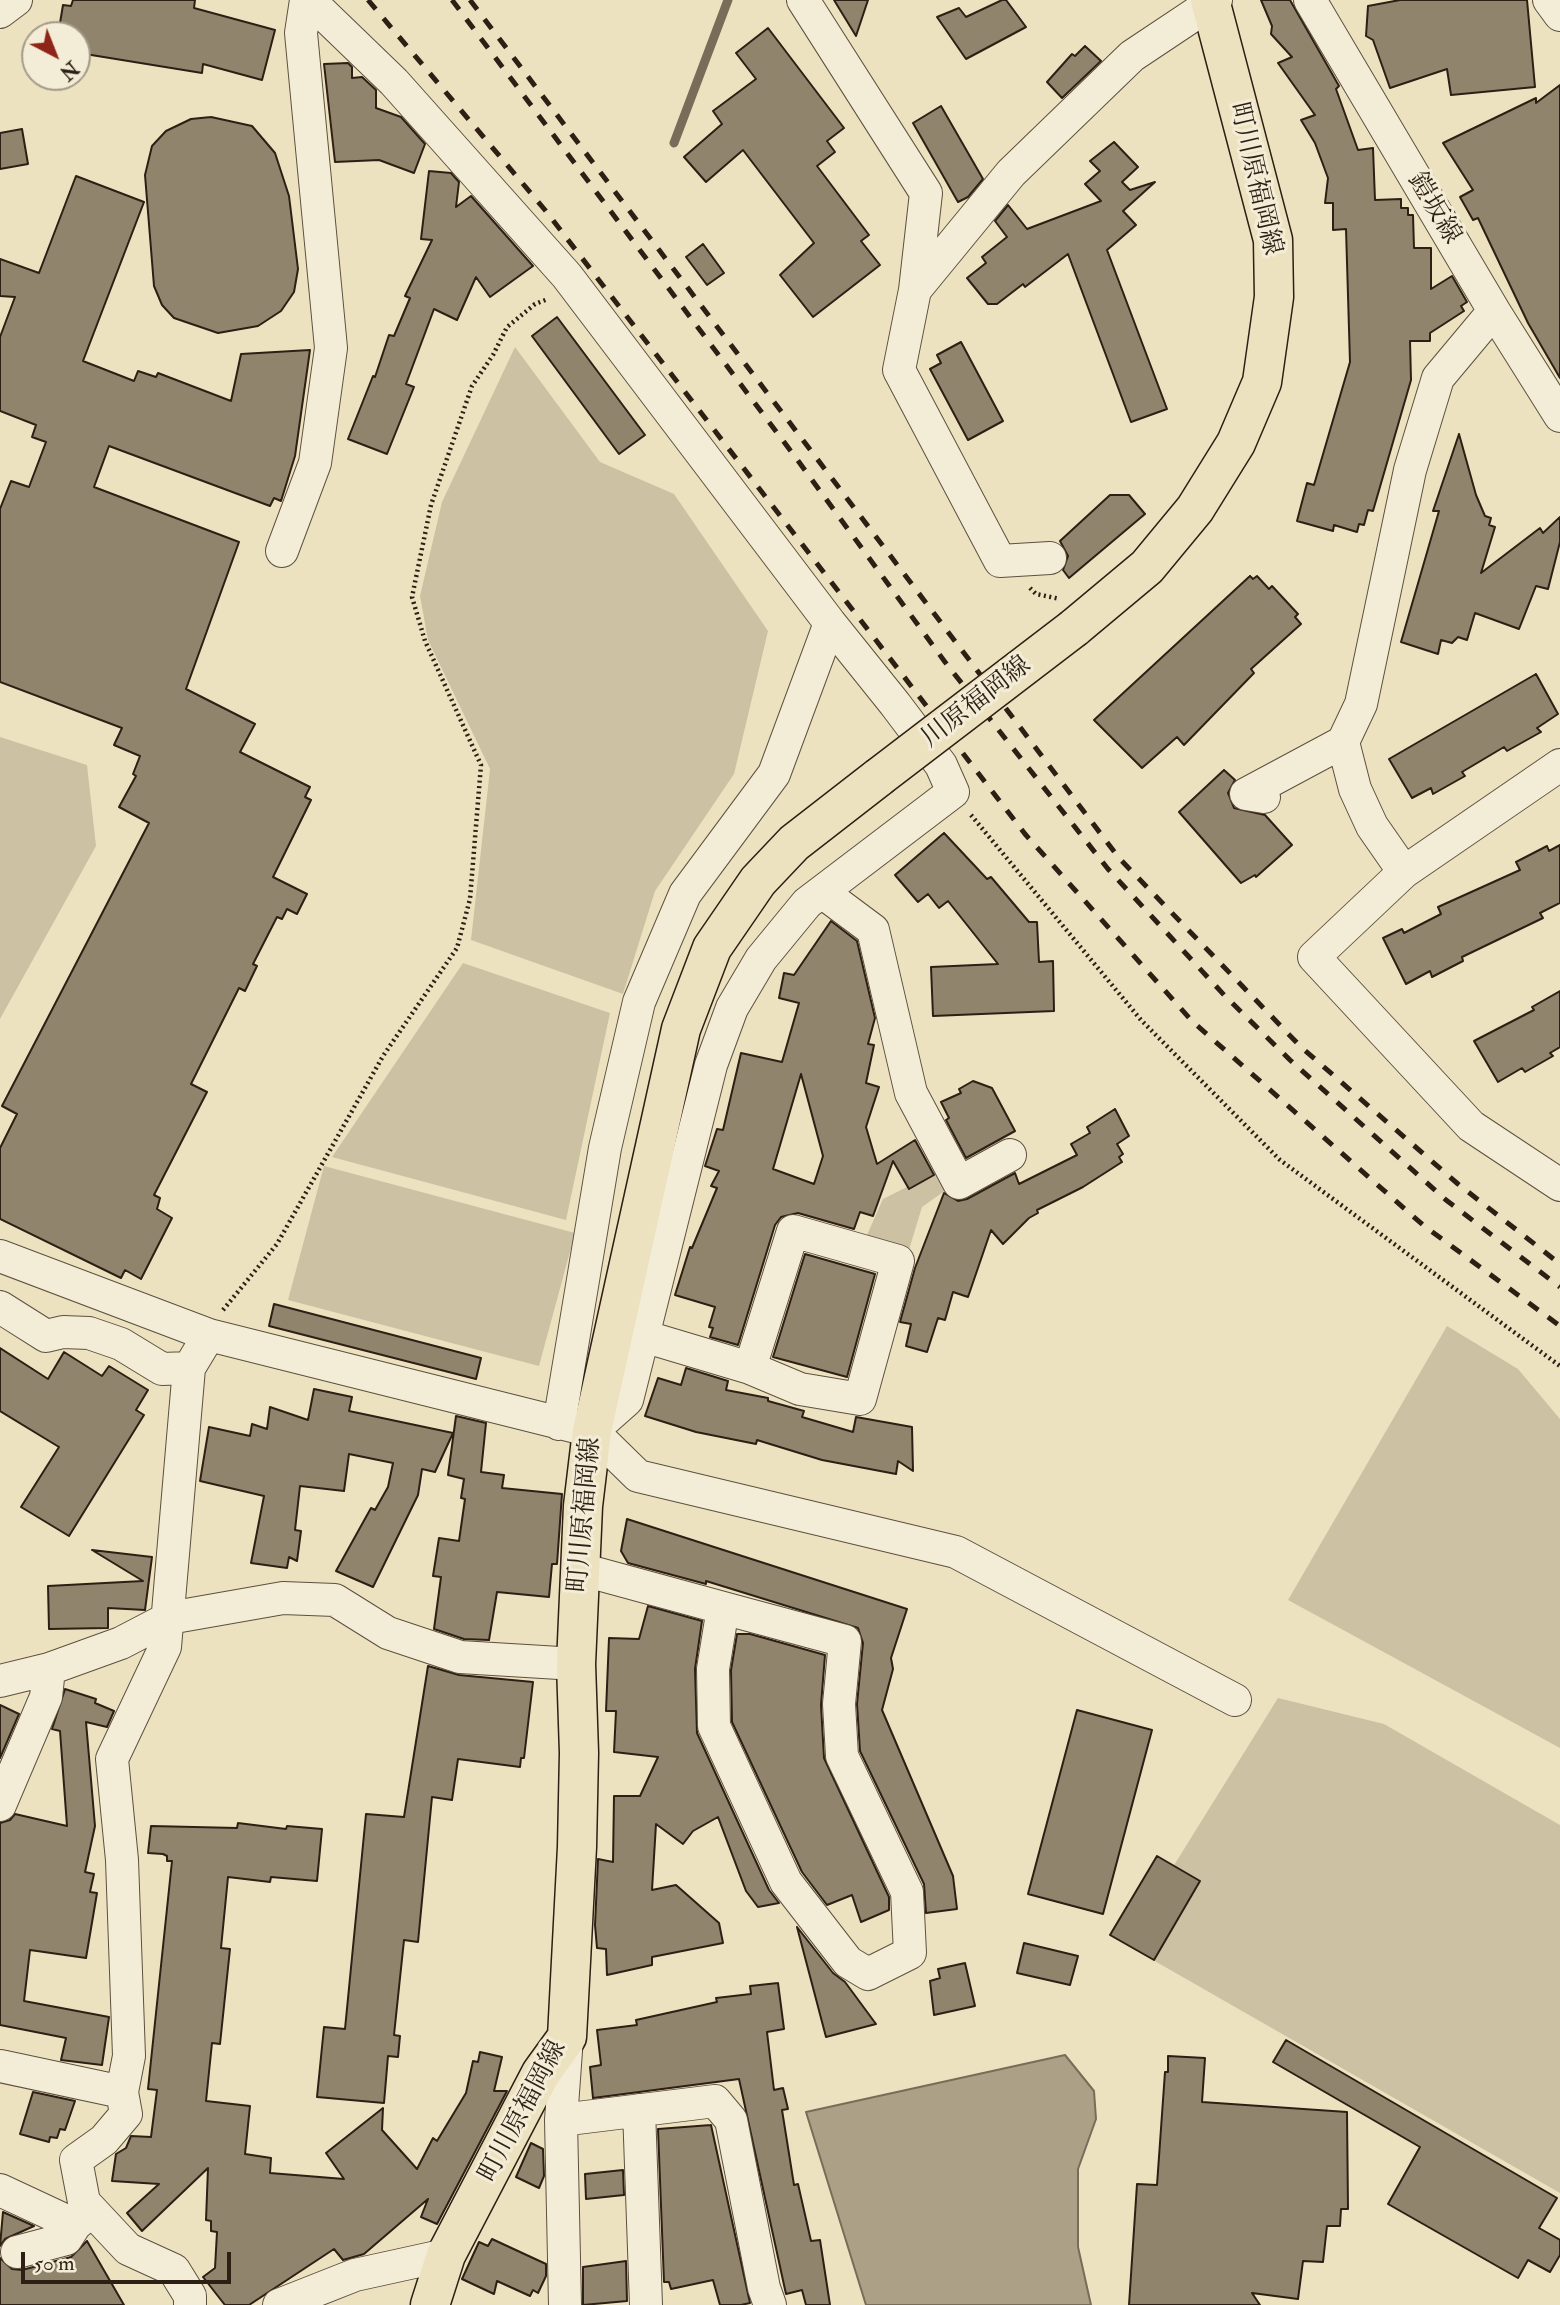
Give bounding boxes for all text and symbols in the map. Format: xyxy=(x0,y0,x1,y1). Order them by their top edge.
north arrow xyxy=(21,21,91,91)
text: N xyxy=(54,56,83,85)
street label: 町川原福岡線 xyxy=(1221,99,1287,259)
street label: 鎧坂線 xyxy=(1400,168,1466,250)
street label: 川原福岡線 xyxy=(916,651,1038,755)
street label: 町川原福岡線 xyxy=(564,1436,608,1594)
street label: 町川原福岡線 xyxy=(474,2036,574,2188)
scale bar xyxy=(24,2238,234,2282)
text: 50 m xyxy=(34,2250,75,2277)

